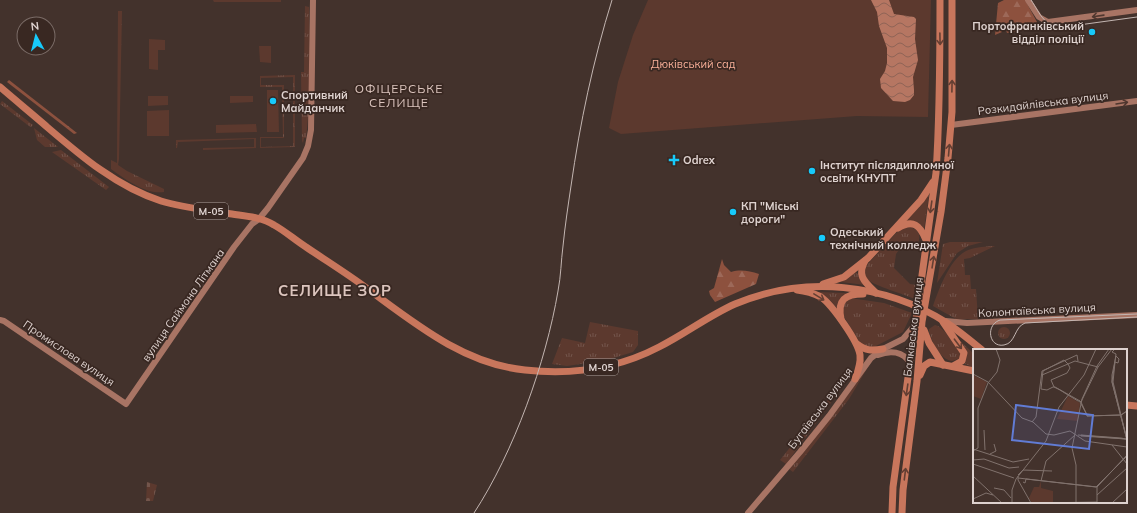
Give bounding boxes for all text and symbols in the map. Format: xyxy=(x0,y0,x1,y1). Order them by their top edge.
one-way arrow xyxy=(1092,12,1105,20)
north arrow xyxy=(16,16,56,56)
text: N xyxy=(30,19,40,34)
place label: Портофранківський відділ поліції xyxy=(972,19,1085,46)
marker: Портофранківський відділ поліції xyxy=(1087,27,1097,37)
one-way arrow xyxy=(936,32,944,45)
park label: Дюківський сад xyxy=(651,57,736,71)
one-way arrow xyxy=(948,80,956,93)
district label: ОФІЦЕРСЬКЕ СЕЛИЩЕ xyxy=(355,81,443,110)
place label: Спортивний Майданчик xyxy=(281,88,348,115)
street label: Розкидайлівська вулиця xyxy=(977,88,1109,118)
marker: Спортивний Майданчик xyxy=(268,96,278,106)
one-way arrow xyxy=(1115,99,1128,107)
one-way arrow xyxy=(945,144,952,157)
place label: Odrex xyxy=(683,153,716,167)
marker: Odrex xyxy=(668,154,680,166)
place label: Інститут післядипломної освіти КНУПТ xyxy=(820,158,955,185)
marker: Інститут післядипломної освіти КНУПТ xyxy=(807,166,817,176)
place label: КП "Міські дороги" xyxy=(741,199,799,226)
one-way arrow xyxy=(927,200,935,213)
road number: М-05 xyxy=(194,203,228,219)
marker: КП "Міські дороги" xyxy=(728,207,738,217)
place label: Одеський технічний колледж xyxy=(830,225,936,252)
marker: Одеський технічний колледж xyxy=(817,233,827,243)
street label: вулиця Саймона Літмана xyxy=(139,246,227,364)
one-way arrow xyxy=(929,255,937,268)
street label: Балківська вулиця xyxy=(900,277,926,377)
district label: СЕЛИЩЕ ЗОР xyxy=(278,281,392,300)
one-way arrow xyxy=(813,293,824,301)
street label: Колонтаївська вулиця xyxy=(978,300,1096,320)
street label: Промислова вулиця xyxy=(21,317,117,389)
one-way arrow xyxy=(954,339,962,350)
inset map xyxy=(973,349,1127,503)
road number: М-05 xyxy=(584,359,618,375)
street label: Бугаївська вулиця xyxy=(785,364,855,452)
one-way arrow xyxy=(903,383,911,396)
one-way arrow xyxy=(901,468,909,481)

